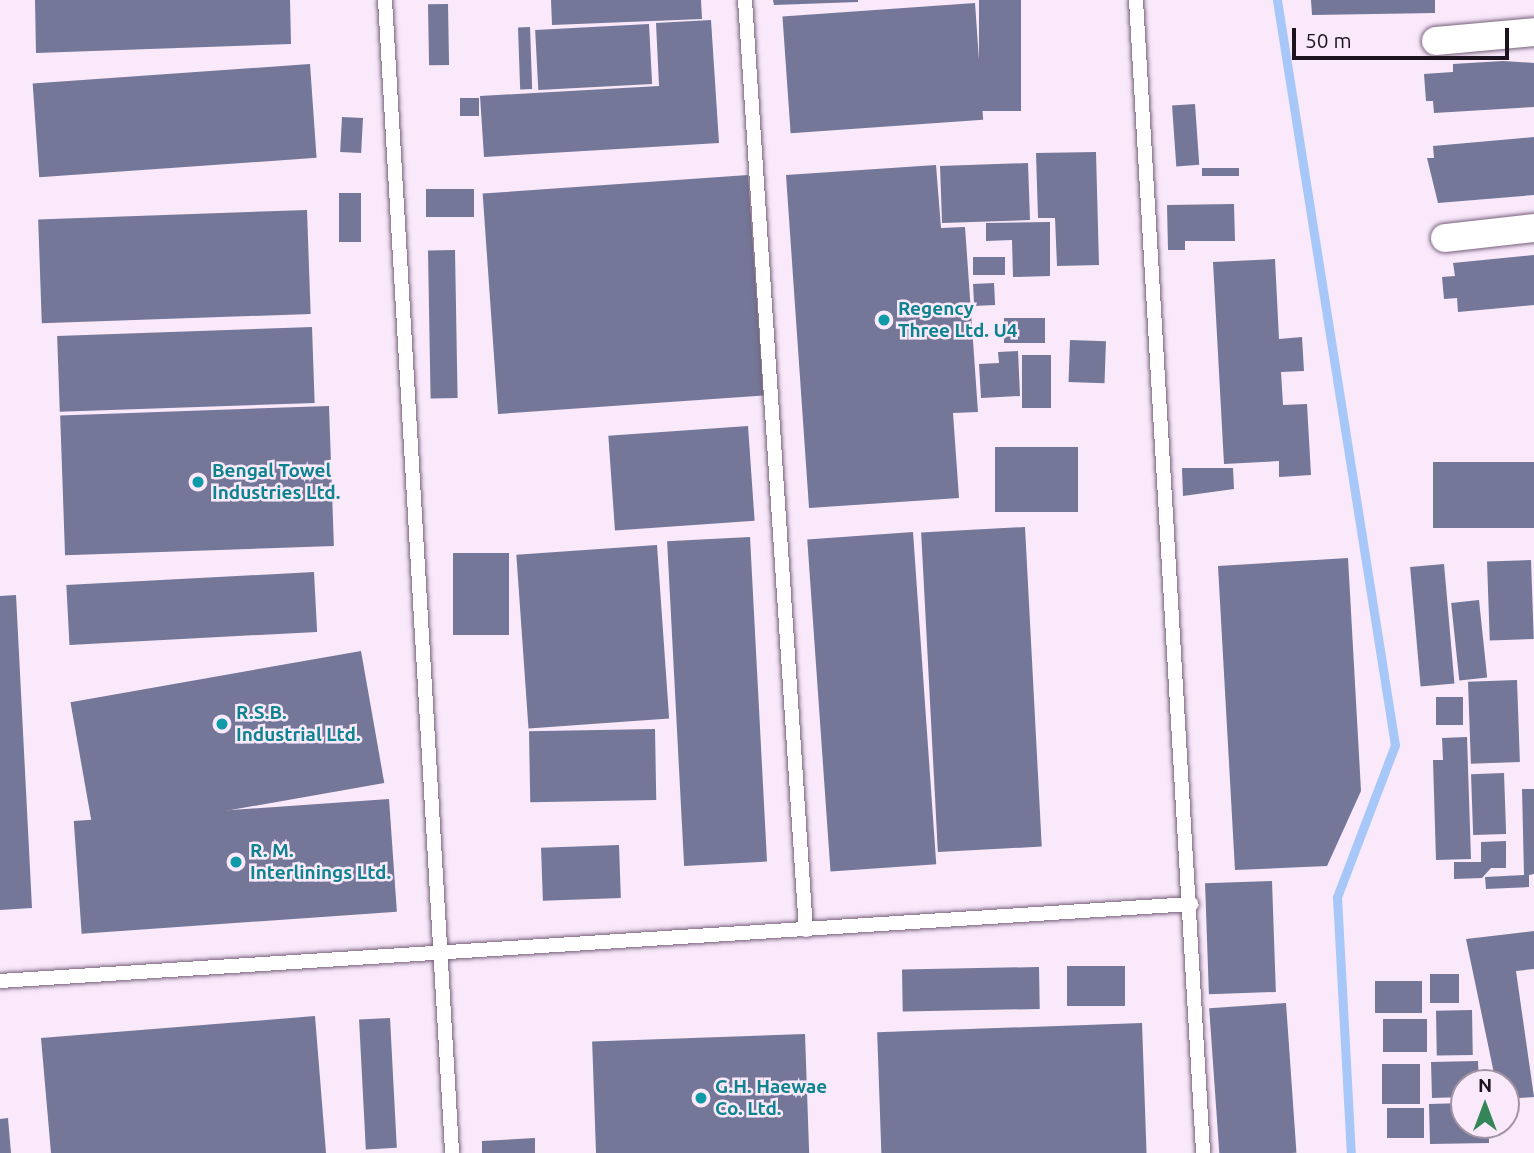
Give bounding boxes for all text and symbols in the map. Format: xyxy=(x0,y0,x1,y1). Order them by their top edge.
scale bar xyxy=(1296,14,1513,58)
text: 50 m xyxy=(1305,28,1352,52)
place label: Regency Three Ltd. U4 xyxy=(898,298,1018,342)
marker: Regency Three Ltd. U4 xyxy=(876,312,892,328)
place label: Bengal Towel Industries Ltd. xyxy=(212,460,340,504)
marker: Bengal Towel Industries Ltd. xyxy=(190,474,206,490)
place label: R.S.B. Industrial Ltd. xyxy=(236,702,361,746)
marker: R.S.B. Industrial Ltd. xyxy=(214,716,230,732)
place label: R. M. Interlinings Ltd. xyxy=(250,840,391,884)
marker: R. M. Interlinings Ltd. xyxy=(228,854,244,870)
north arrow xyxy=(1450,1069,1520,1139)
text: N xyxy=(1478,1074,1492,1096)
place label: G.H. Haewae Co. Ltd. xyxy=(715,1076,827,1120)
marker: G.H. Haewae Co. Ltd. xyxy=(693,1090,709,1106)

